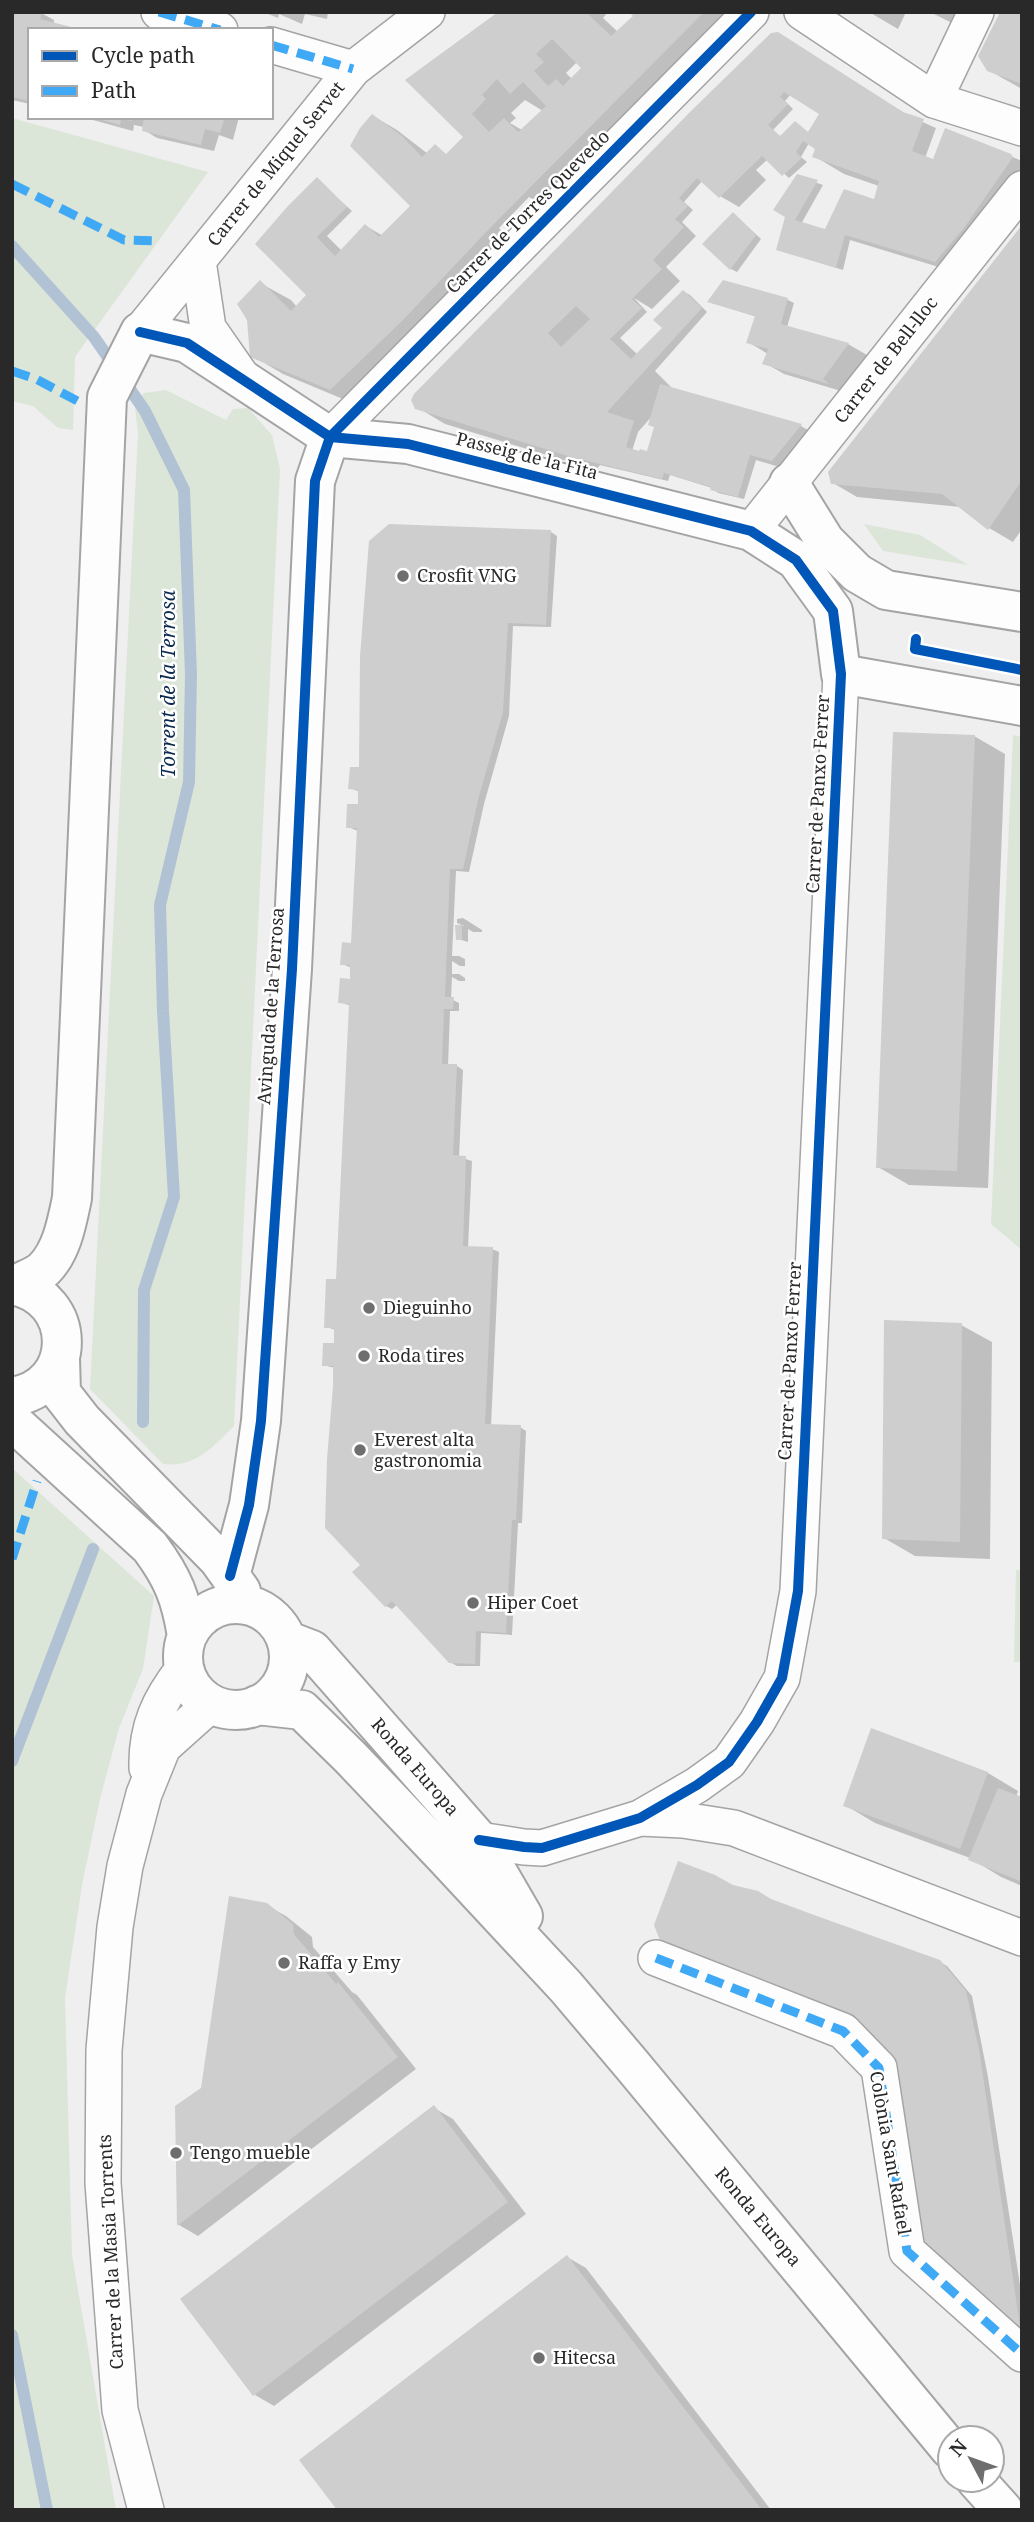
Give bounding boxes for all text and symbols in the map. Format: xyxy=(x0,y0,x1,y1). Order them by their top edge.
legend xyxy=(28,28,273,119)
text: Cycle path xyxy=(91,41,195,69)
text: Path xyxy=(91,76,136,104)
street label: Carrer de Miquel Servet xyxy=(201,76,349,251)
street label: Carrer de Torres Quevedo xyxy=(440,124,614,298)
street label: Carrer de Bell-lloc xyxy=(828,291,942,428)
street label: Passeig de la Fita xyxy=(454,426,601,484)
place label: Crosfit VNG xyxy=(417,563,517,587)
marker: Crosfit VNG xyxy=(395,568,411,584)
water label: Torrent de la Terrosa xyxy=(155,590,181,778)
street label: Carrer de Panxo Ferrer xyxy=(800,693,834,894)
street label: Avinguda de la Terrosa xyxy=(251,907,289,1105)
street label: Carrer de Panxo Ferrer xyxy=(772,1260,806,1461)
place label: Dieguinho xyxy=(383,1295,472,1319)
marker: Dieguinho xyxy=(361,1300,377,1316)
place label: Roda tires xyxy=(378,1343,464,1367)
marker: Roda tires xyxy=(356,1348,372,1364)
place label: Everest alta gastronomia xyxy=(374,1427,482,1472)
marker: Everest alta gastronomia xyxy=(352,1442,368,1458)
place label: Hiper Coet xyxy=(487,1590,578,1614)
marker: Hiper Coet xyxy=(465,1595,481,1611)
street label: Ronda Europa xyxy=(367,1712,465,1820)
place label: Raffa y Emy xyxy=(298,1950,401,1974)
marker: Raffa y Emy xyxy=(276,1955,292,1971)
street label: Colònia Sant Rafael xyxy=(865,2069,917,2237)
street label: Carrer de la Masia Torrents xyxy=(92,2134,128,2370)
place label: Tengo mueble xyxy=(190,2140,310,2164)
marker: Tengo mueble xyxy=(168,2145,184,2161)
street label: Ronda Europa xyxy=(710,2162,807,2271)
place label: Hitecsa xyxy=(553,2345,616,2369)
marker: Hitecsa xyxy=(531,2350,547,2366)
north arrow xyxy=(936,2424,1006,2494)
text: N xyxy=(943,2434,973,2462)

